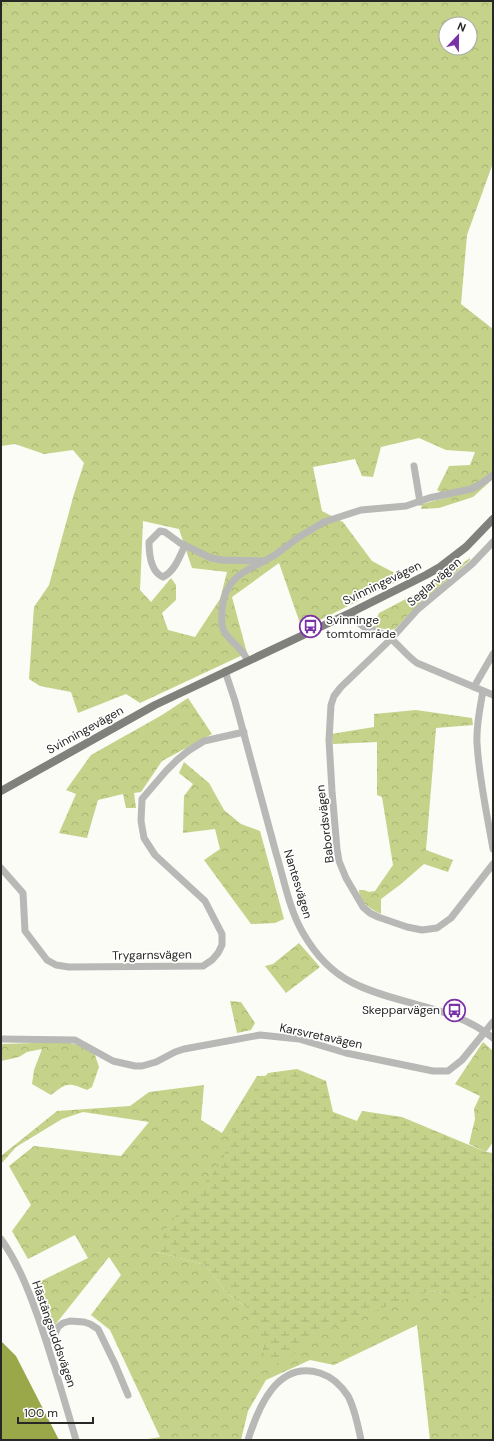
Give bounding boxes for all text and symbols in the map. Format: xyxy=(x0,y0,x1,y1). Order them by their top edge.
north arrow xyxy=(438,16,478,56)
text: N xyxy=(455,19,468,35)
street label: Seglarvägen xyxy=(404,554,465,610)
street label: Svinningevägen xyxy=(340,557,424,609)
place label: Svinninge tomtområde xyxy=(326,612,396,642)
bus stop icon: Svinninge tomtområde xyxy=(298,614,324,640)
street label: Svinningevägen xyxy=(44,702,126,758)
street label: Babordsvägen xyxy=(312,784,338,864)
street label: Nantesvägen xyxy=(280,847,316,921)
street label: Trygarnsvägen xyxy=(112,946,192,964)
bus stop icon: Skepparvägen xyxy=(442,997,468,1023)
place label: Skepparvägen xyxy=(362,1002,440,1018)
street label: Karsvretavägen xyxy=(278,1019,364,1053)
street label: Hästängsuddsvägen xyxy=(28,1279,80,1389)
scale bar xyxy=(18,1399,93,1425)
text: 100 m xyxy=(24,1405,58,1421)

